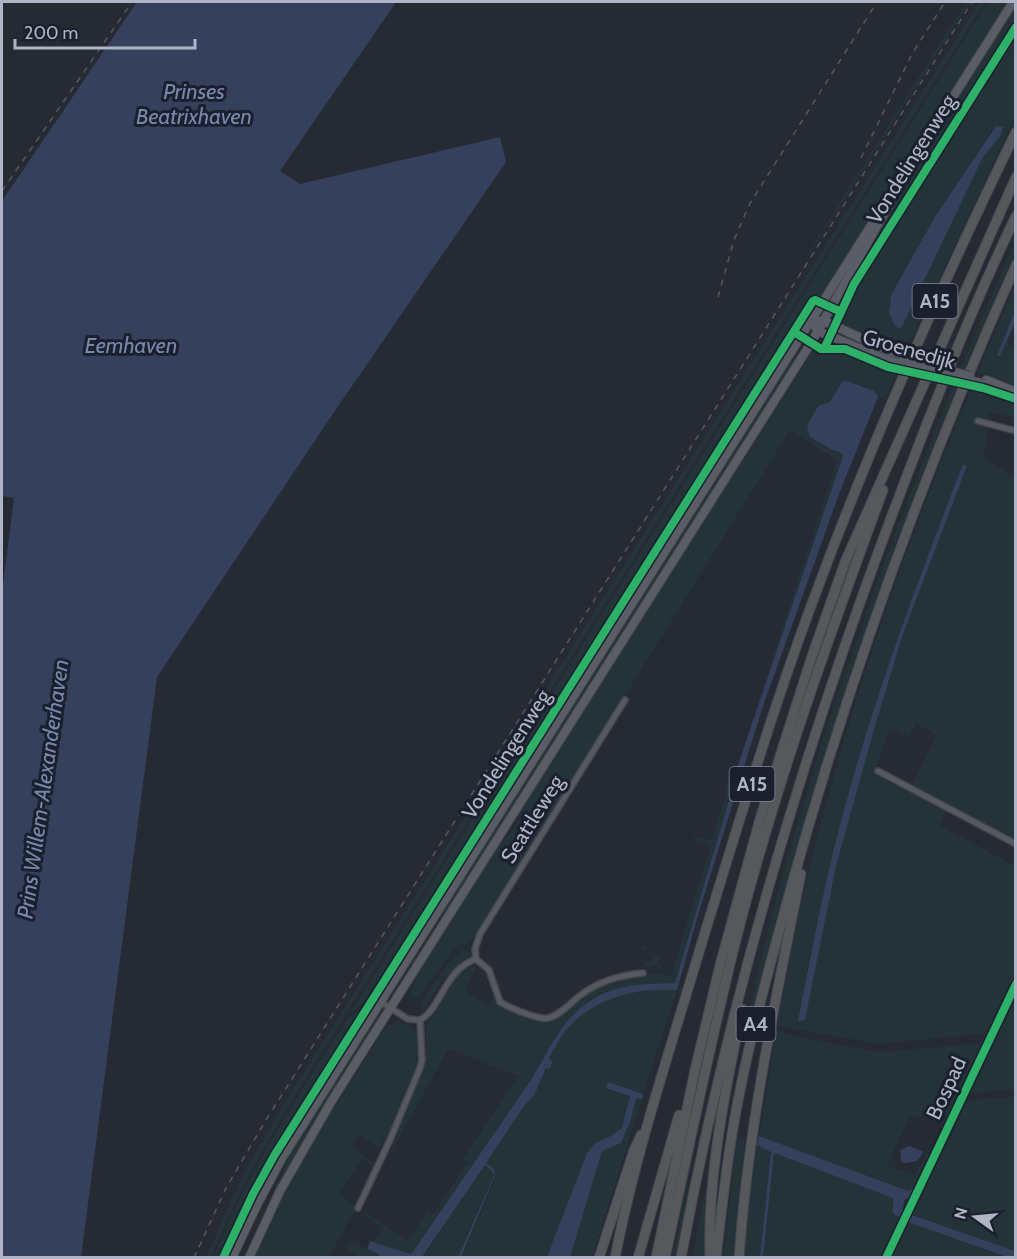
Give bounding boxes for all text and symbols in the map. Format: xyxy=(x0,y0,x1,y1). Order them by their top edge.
scale bar xyxy=(15,12,195,50)
text: 200 m xyxy=(24,22,78,44)
water label: Prinses Beatrixhaven xyxy=(136,78,252,130)
street label: Vondelingenweg xyxy=(861,89,961,228)
road number: A15 xyxy=(912,284,958,318)
street label: Groenedijk xyxy=(860,324,959,375)
water label: Eemhaven xyxy=(85,332,177,359)
water label: Prins Willem-Alexanderhaven xyxy=(11,658,75,920)
street label: Vondelingenweg xyxy=(456,684,556,823)
road number: A15 xyxy=(730,767,774,801)
street label: Seattleweg xyxy=(495,770,569,868)
road number: A4 xyxy=(736,1007,776,1041)
street label: Bospad xyxy=(921,1053,971,1123)
north arrow xyxy=(945,1187,1005,1247)
text: N xyxy=(950,1205,972,1221)

